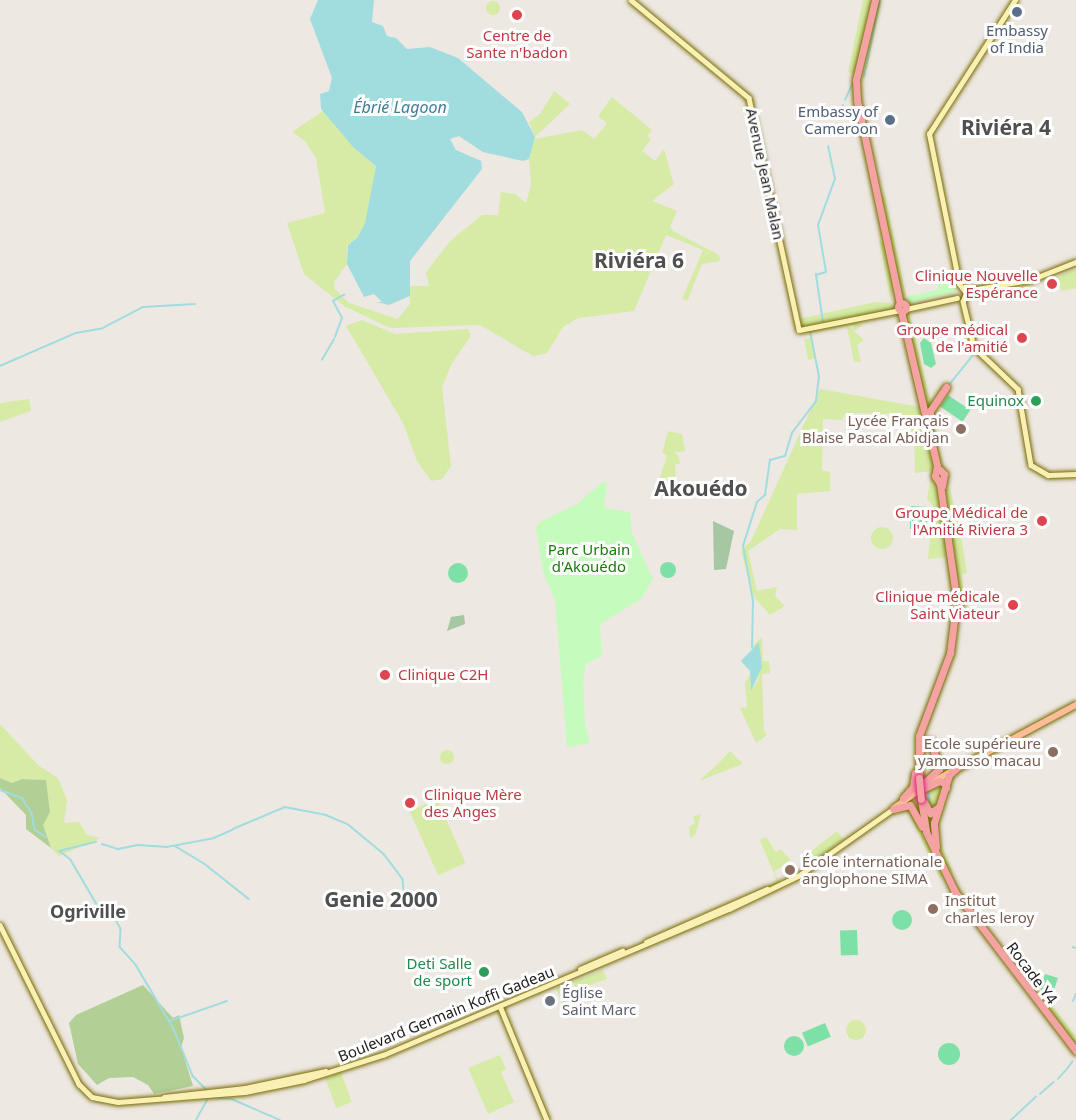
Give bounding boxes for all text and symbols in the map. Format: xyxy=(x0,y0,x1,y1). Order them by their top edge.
marker: Embassy of India xyxy=(1010,5,1024,19)
marker: Centre de Sante n'badon xyxy=(508,6,526,24)
place label: Embassy of India xyxy=(986,21,1048,56)
place label: Centre de Sante n'badon xyxy=(466,26,568,61)
water label: Ébrié Lagoon xyxy=(353,97,447,117)
place label: Embassy of Cameroon xyxy=(798,102,878,137)
street label: Avenue Jean Malan xyxy=(742,106,788,242)
marker: Embassy of Cameroon xyxy=(883,113,897,127)
district label: Riviéra 4 xyxy=(961,114,1051,140)
district label: Riviéra 6 xyxy=(594,247,684,273)
place label: Clinique Nouvelle Espérance xyxy=(915,266,1038,301)
marker: Clinique Nouvelle Espérance xyxy=(1043,275,1061,293)
place label: Groupe médical de l'amitié xyxy=(896,320,1008,355)
marker: Groupe médical de l'amitié xyxy=(1013,329,1031,347)
place label: Equinox xyxy=(967,392,1024,410)
marker: Equinox xyxy=(1029,394,1043,408)
place label: Lycée Français Blaise Pascal Abidjan xyxy=(802,411,949,446)
marker: Lycée Français Blaise Pascal Abidjan xyxy=(954,422,968,436)
district label: Akouédo xyxy=(654,475,748,501)
place label: Groupe Médical de l'Amitié Riviera 3 xyxy=(895,503,1028,538)
marker: Groupe Médical de l'Amitié Riviera 3 xyxy=(1033,512,1051,530)
park label: Parc Urbain d'Akouédo xyxy=(548,540,630,575)
place label: Clinique médicale Saint Viateur xyxy=(875,587,1000,622)
marker: Clinique médicale Saint Viateur xyxy=(1004,596,1022,614)
marker: Clinique C2H xyxy=(376,666,394,684)
place label: Clinique C2H xyxy=(398,666,488,684)
place label: Ecole supérieure yamousso macau xyxy=(918,734,1041,769)
marker: Ecole supérieure yamousso macau xyxy=(1046,745,1060,759)
place label: Clinique Mère des Anges xyxy=(424,785,522,820)
marker: Clinique Mère des Anges xyxy=(401,794,419,812)
place label: École internationale anglophone SIMA xyxy=(802,852,942,887)
marker: École internationale anglophone SIMA xyxy=(783,863,797,877)
district label: Genie 2000 xyxy=(324,886,438,912)
place label: Institut charles leroy xyxy=(945,891,1034,926)
district label: Ogriville xyxy=(50,900,126,922)
marker: Institut charles leroy xyxy=(926,902,940,916)
street label: Rocade Y4 xyxy=(1003,939,1061,1007)
place label: Deti Salle de sport xyxy=(407,954,472,989)
street label: Boulevard Germain Koffi Gadeau xyxy=(335,962,557,1066)
marker: Deti Salle de sport xyxy=(477,965,491,979)
place label: Église Saint Marc xyxy=(562,983,636,1018)
marker: Église Saint Marc xyxy=(543,994,557,1008)

